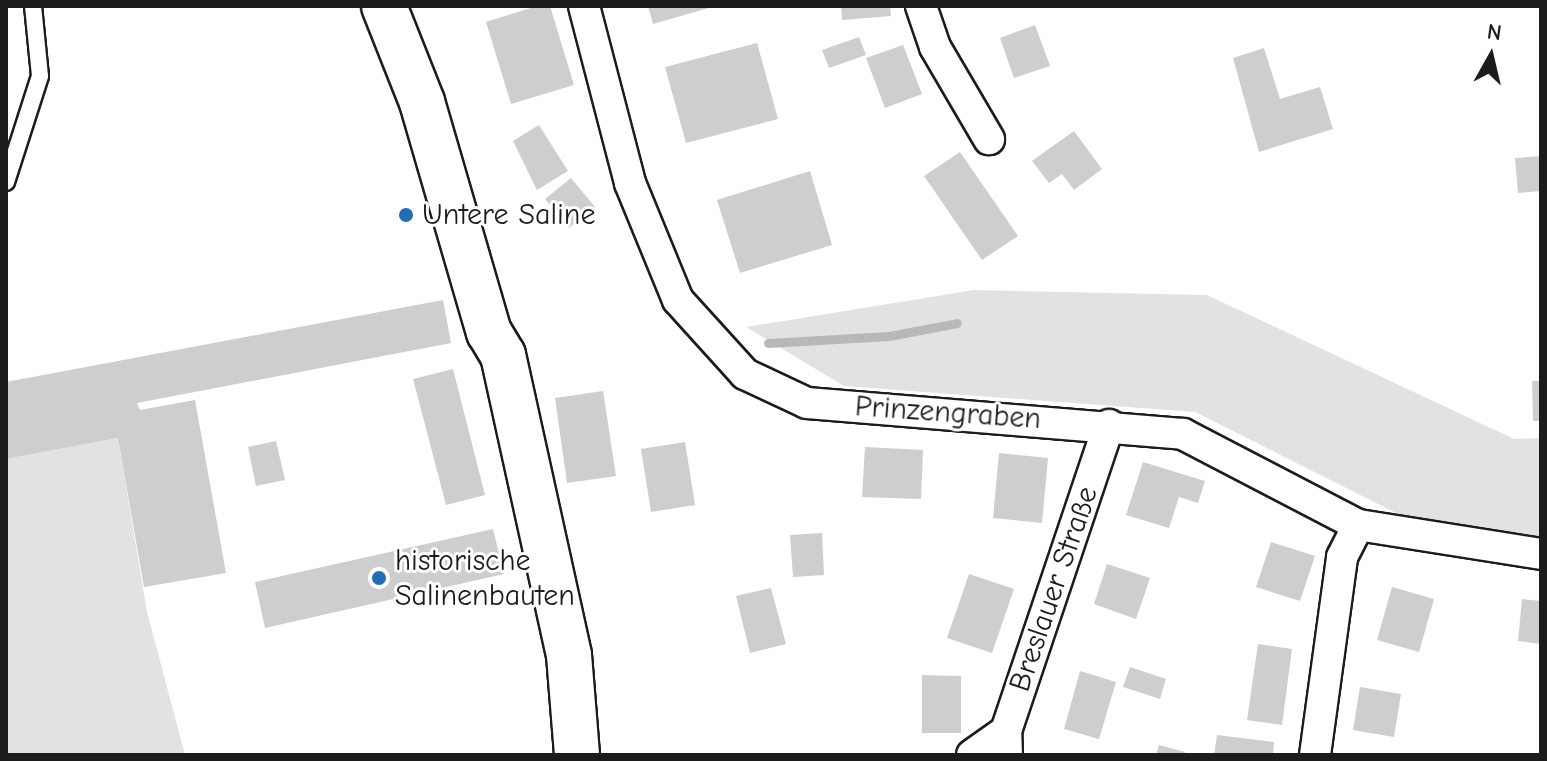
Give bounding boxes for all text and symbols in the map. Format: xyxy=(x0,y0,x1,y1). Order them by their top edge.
north arrow xyxy=(1451,16,1531,96)
text: N xyxy=(1485,18,1503,46)
place label: Untere Saline xyxy=(422,197,595,233)
marker: Untere Saline xyxy=(397,206,415,224)
street label: Prinzengraben xyxy=(854,389,1042,437)
street label: Breslauer Straße xyxy=(1002,482,1106,696)
place label: historische Salinenbauten xyxy=(395,543,575,614)
marker: historische Salinenbauten xyxy=(370,569,388,587)

